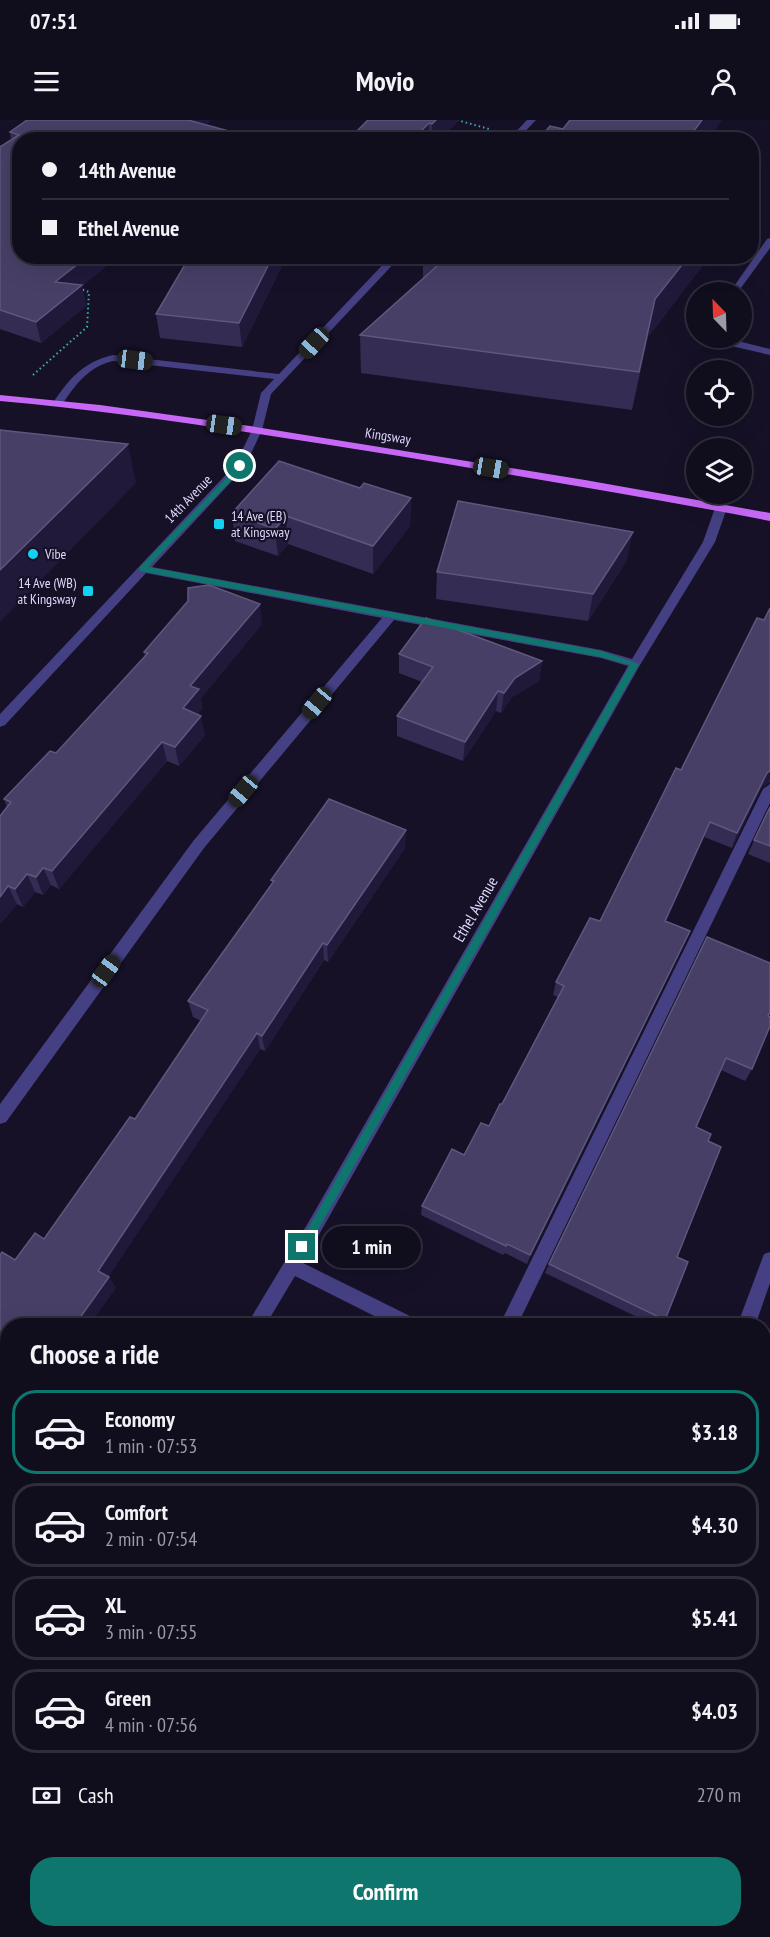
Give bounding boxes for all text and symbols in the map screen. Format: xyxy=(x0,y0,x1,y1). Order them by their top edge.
text: 07:51 xyxy=(30,7,78,35)
text: Movio xyxy=(356,64,414,98)
icon: menu xyxy=(30,65,63,98)
icon: person xyxy=(707,65,740,98)
text: 14th Avenue xyxy=(78,156,176,184)
text: Ethel Avenue xyxy=(78,214,179,242)
north arrow xyxy=(686,282,752,348)
map controls xyxy=(686,282,752,504)
car xyxy=(295,324,333,362)
car xyxy=(116,349,154,371)
button: locate xyxy=(686,360,752,426)
car xyxy=(205,414,243,436)
street label: Kingsway xyxy=(364,424,413,449)
button: layers xyxy=(686,438,752,504)
route start xyxy=(226,452,253,479)
car xyxy=(472,456,510,480)
street label: 14th Avenue xyxy=(160,471,216,527)
place label: 14 Ave (EB) at Kingsway xyxy=(231,507,290,541)
marker: 14 Ave (EB) at Kingsway xyxy=(212,517,226,531)
place label: Vibe xyxy=(44,545,67,563)
marker: Vibe xyxy=(26,547,40,561)
place label: 14 Ave (WB) at Kingsway xyxy=(18,574,77,608)
marker: 14 Ave (WB) at Kingsway xyxy=(81,584,95,598)
car xyxy=(299,683,335,723)
car xyxy=(225,771,261,811)
street label: Ethel Avenue xyxy=(448,873,502,945)
car xyxy=(88,951,124,991)
callout: 1 min xyxy=(323,1226,422,1268)
route end xyxy=(288,1233,315,1260)
text: 1 min xyxy=(351,1234,392,1260)
text: Choose a ride xyxy=(30,1337,159,1371)
icon: car xyxy=(33,1405,87,1459)
text: Economy xyxy=(105,1405,175,1433)
text: $3.18 xyxy=(691,1418,738,1446)
text: 1 min · 07:53 xyxy=(105,1433,197,1459)
icon: car xyxy=(33,1498,87,1552)
text: Comfort xyxy=(105,1498,168,1526)
text: $4.30 xyxy=(691,1511,738,1539)
text: 2 min · 07:54 xyxy=(105,1526,197,1552)
icon: car xyxy=(33,1591,87,1645)
text: XL xyxy=(105,1591,126,1619)
text: $5.41 xyxy=(691,1604,738,1632)
text: 3 min · 07:55 xyxy=(105,1619,197,1645)
icon: car xyxy=(33,1684,87,1738)
text: Green xyxy=(105,1684,151,1712)
text: $4.03 xyxy=(691,1697,738,1725)
text: 4 min · 07:56 xyxy=(105,1712,197,1738)
icon: cash xyxy=(30,1779,63,1812)
text: Cash xyxy=(78,1781,114,1809)
text: 270 m xyxy=(697,1782,741,1808)
button: Confirm xyxy=(30,1857,741,1926)

